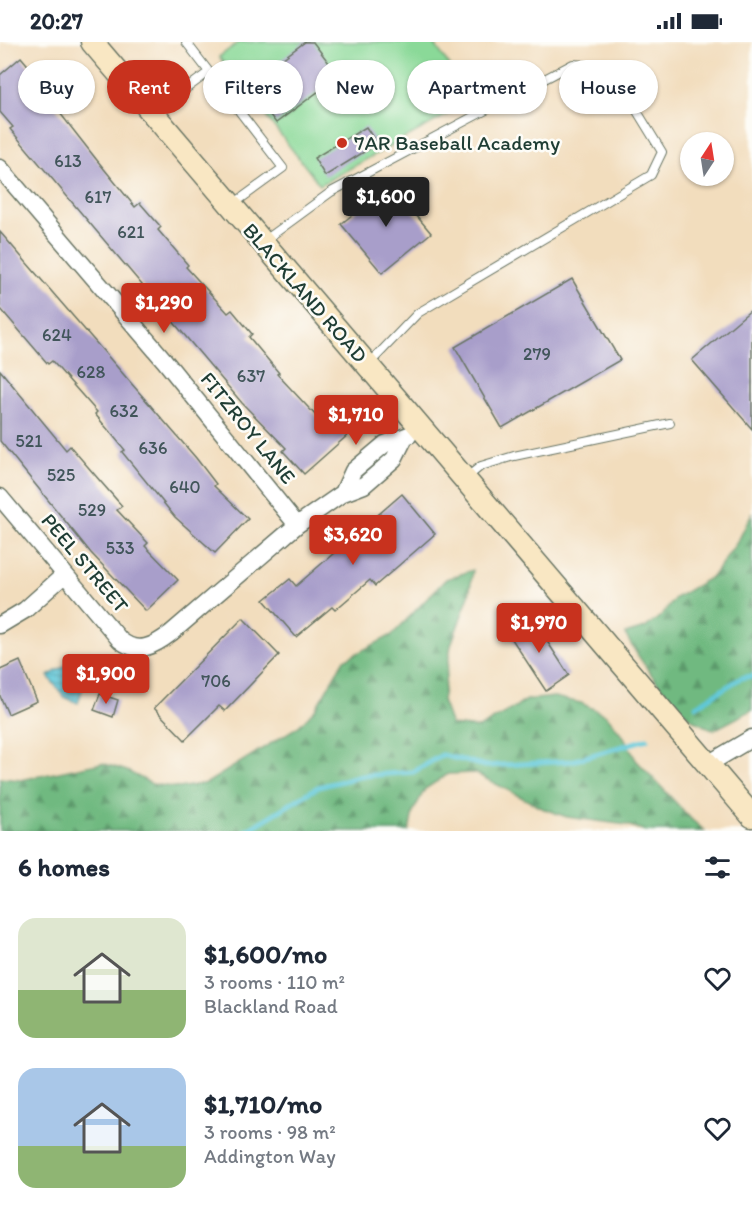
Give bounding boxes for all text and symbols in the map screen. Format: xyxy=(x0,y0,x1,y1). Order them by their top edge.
text: 20:27 xyxy=(30,8,83,35)
chip: Buy xyxy=(18,60,95,114)
chip: Rent xyxy=(107,60,191,114)
chip: Filters xyxy=(203,60,303,114)
chip: New xyxy=(315,60,395,114)
chip: Apartment xyxy=(407,60,547,114)
chip: House xyxy=(559,60,658,114)
place label: 7AR Baseball Academy xyxy=(354,130,560,155)
north arrow xyxy=(680,132,734,186)
map controls xyxy=(680,132,734,186)
marker: 7AR Baseball Academy xyxy=(335,136,349,150)
house number: 613 xyxy=(54,150,82,172)
pin: $1,600 xyxy=(337,177,435,228)
text: $1,600 xyxy=(356,184,416,208)
house number: 617 xyxy=(85,186,111,208)
street label: BLACKLAND ROAD xyxy=(238,218,373,368)
house number: 621 xyxy=(117,221,145,243)
pin: $1,290 xyxy=(115,283,213,334)
text: $1,290 xyxy=(135,290,193,314)
house number: 624 xyxy=(42,324,72,346)
house number: 279 xyxy=(523,343,551,365)
house number: 628 xyxy=(77,361,106,383)
house number: 637 xyxy=(237,365,265,387)
street label: FITZROY LANE xyxy=(196,367,301,489)
pin: $1,710 xyxy=(307,395,405,446)
house number: 632 xyxy=(110,400,139,422)
text: $1,710 xyxy=(328,402,384,426)
house number: 521 xyxy=(15,430,43,452)
house number: 636 xyxy=(139,437,167,459)
house number: 525 xyxy=(47,464,75,486)
house number: 640 xyxy=(169,476,201,498)
house number: 529 xyxy=(78,499,106,521)
street label: PEEL STREET xyxy=(37,508,134,618)
pin: $3,620 xyxy=(304,515,402,566)
text: $3,620 xyxy=(323,522,383,546)
house number: 533 xyxy=(105,537,135,559)
pin: $1,970 xyxy=(490,603,588,654)
text: $1,970 xyxy=(511,610,567,634)
pin: $1,900 xyxy=(57,654,155,705)
text: $1,900 xyxy=(76,661,136,685)
house number: 706 xyxy=(201,670,231,692)
text: 6 homes xyxy=(18,851,110,883)
icon: filters xyxy=(701,851,734,884)
text: $1,600/mo xyxy=(204,938,327,970)
icon: home xyxy=(66,942,138,1014)
icon: heart xyxy=(701,962,734,995)
text: 3 rooms · 110 m² xyxy=(204,970,345,994)
text: Blackland Road xyxy=(204,994,338,1018)
text: $1,710/mo xyxy=(204,1088,322,1120)
icon: home xyxy=(66,1092,138,1164)
icon: heart xyxy=(701,1112,734,1145)
text: 3 rooms · 98 m² xyxy=(204,1120,336,1144)
text: Addington Way xyxy=(204,1144,336,1168)

